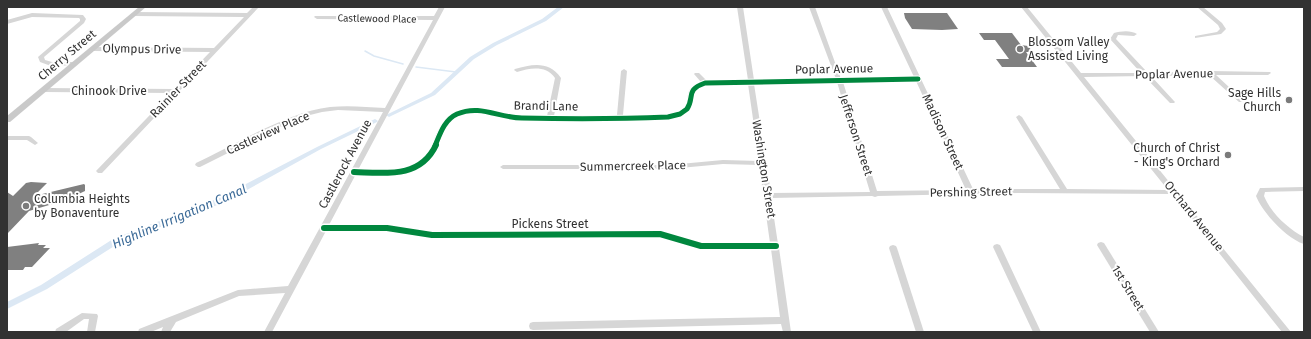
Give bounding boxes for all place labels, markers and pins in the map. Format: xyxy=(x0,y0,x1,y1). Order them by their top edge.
place label: Blossom Valley Assisted Living xyxy=(1028,35,1109,63)
marker: Blossom Valley Assisted Living xyxy=(1015,44,1025,54)
place label: Sage Hills Church xyxy=(1228,86,1281,114)
marker: Sage Hills Church xyxy=(1284,95,1294,105)
place label: Church of Christ - King's Orchard xyxy=(1133,141,1221,169)
marker: Church of Christ - King's Orchard xyxy=(1223,150,1233,160)
place label: Columbia Heights by Bonaventure xyxy=(34,192,130,220)
marker: Columbia Heights by Bonaventure xyxy=(21,201,31,211)

